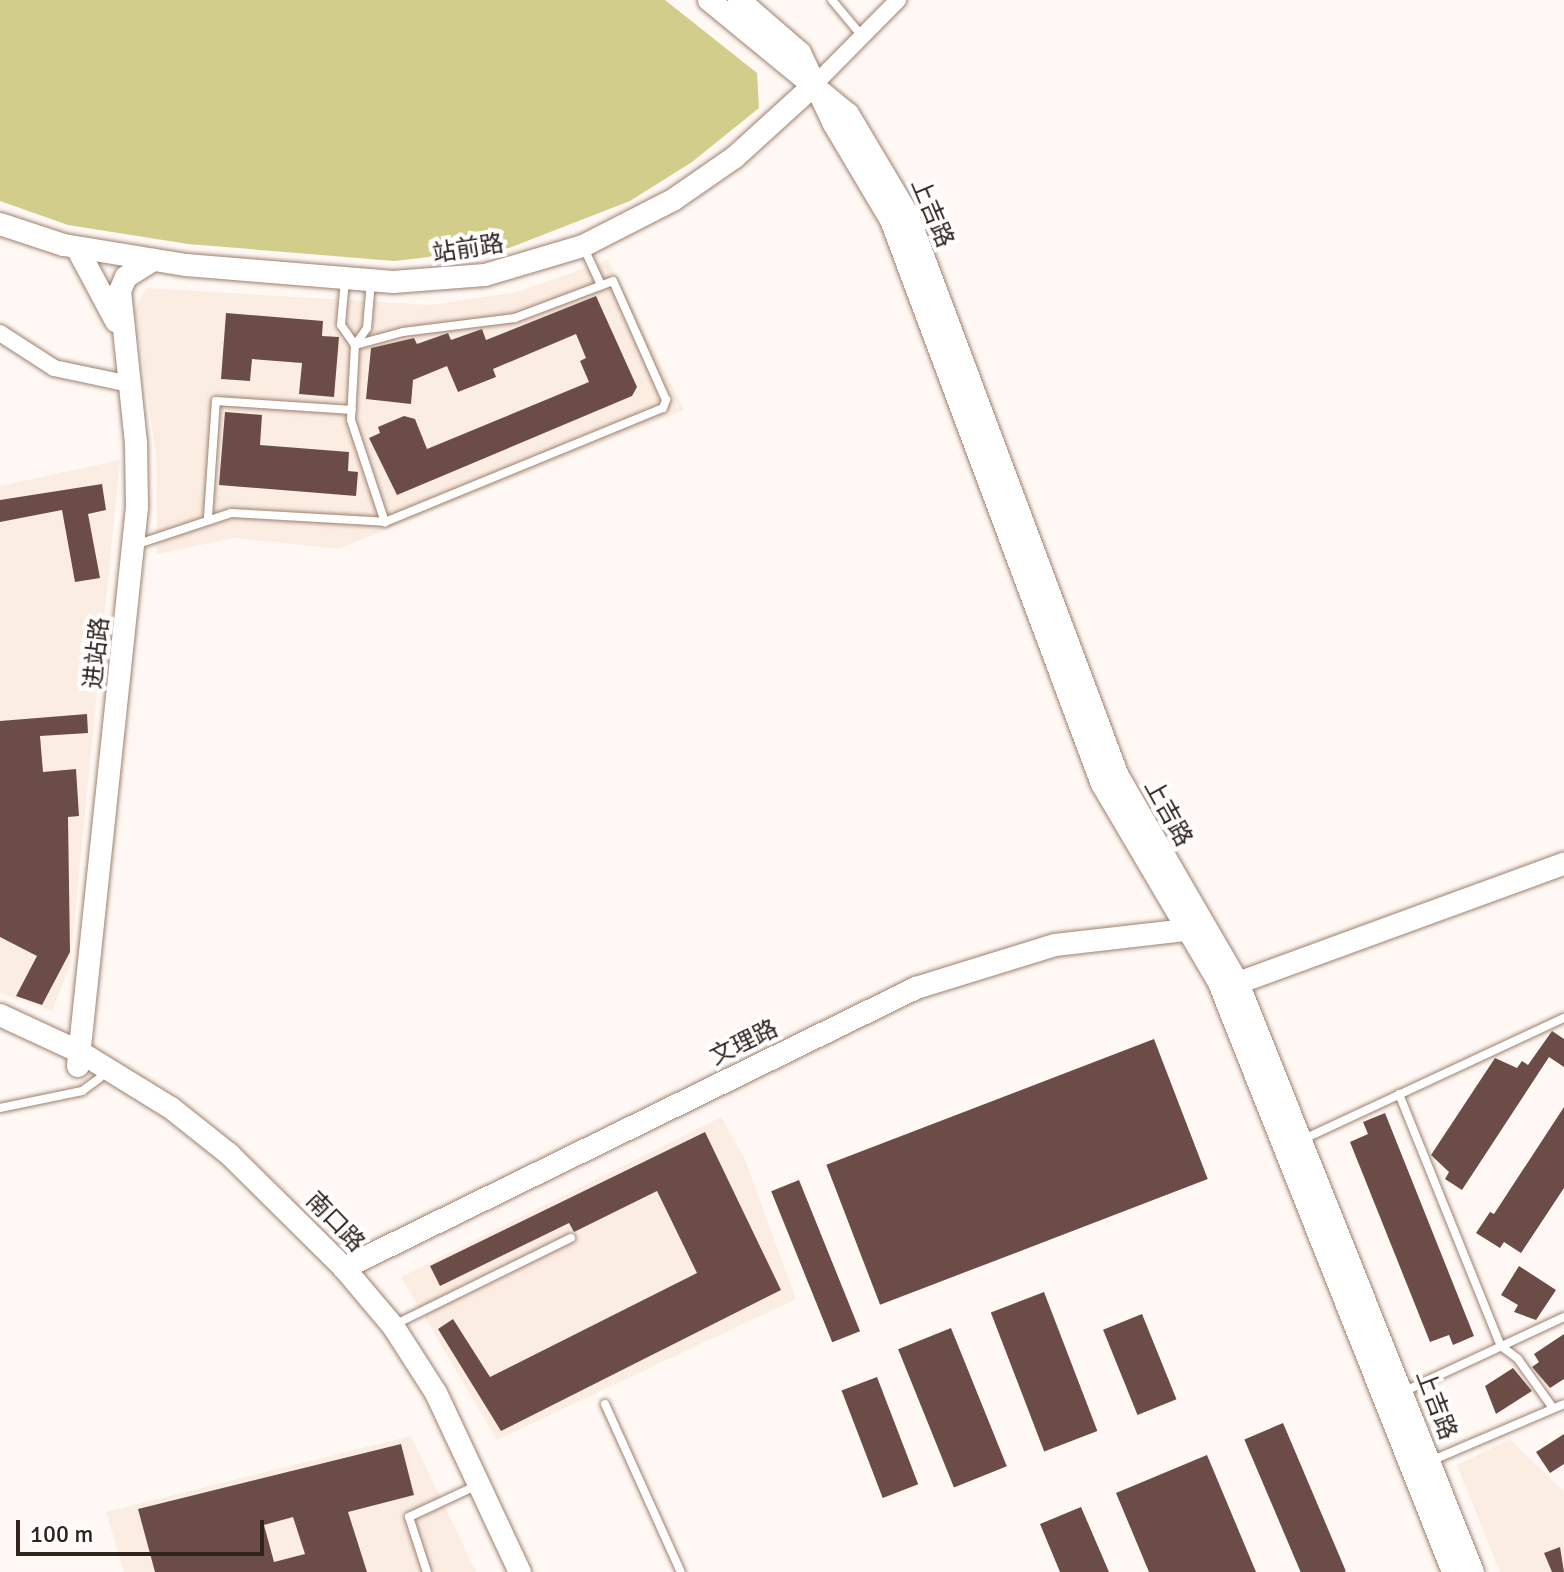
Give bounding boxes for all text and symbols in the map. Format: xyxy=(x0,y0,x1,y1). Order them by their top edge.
street label: 上吉路 xyxy=(905,174,959,252)
street label: 站前路 xyxy=(430,229,506,269)
street label: 进站路 xyxy=(79,616,115,690)
street label: 上吉路 xyxy=(1138,775,1198,851)
street label: 文理路 xyxy=(705,1014,783,1072)
street label: 南口路 xyxy=(300,1186,370,1258)
street label: 上吉路 xyxy=(1410,1366,1462,1444)
scale bar xyxy=(20,1504,268,1554)
text: 100 m xyxy=(30,1519,93,1549)

